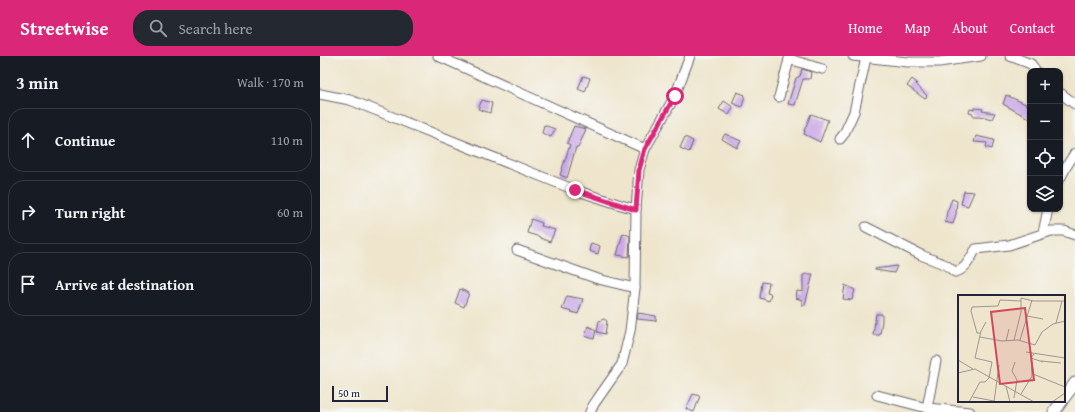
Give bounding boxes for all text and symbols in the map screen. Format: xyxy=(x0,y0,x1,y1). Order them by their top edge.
search box xyxy=(133,10,413,46)
text: Streetwise xyxy=(20,14,109,42)
icon: search xyxy=(147,17,169,39)
text: Search here xyxy=(179,18,253,39)
text: Home xyxy=(848,18,883,38)
text: Map xyxy=(905,18,930,38)
text: About xyxy=(952,18,988,38)
text: Contact xyxy=(1010,18,1055,38)
map controls xyxy=(1027,68,1063,212)
button: + xyxy=(1027,68,1063,104)
text: 3 min xyxy=(16,70,58,95)
text: Walk · 170 m xyxy=(237,73,304,92)
route start xyxy=(666,87,684,105)
button: − xyxy=(1027,104,1063,140)
icon: ahead xyxy=(17,129,39,151)
text: Continue xyxy=(55,130,116,151)
text: 110 m xyxy=(271,131,303,150)
button: locate xyxy=(1027,140,1063,176)
button: layers xyxy=(1027,176,1063,212)
route end xyxy=(566,181,584,199)
icon: right xyxy=(17,201,39,223)
text: Turn right xyxy=(55,202,126,223)
text: 60 m xyxy=(277,203,303,222)
icon: arrive xyxy=(17,273,39,295)
text: Arrive at destination xyxy=(55,274,194,295)
inset map xyxy=(958,295,1065,402)
scale bar xyxy=(332,384,388,403)
text: 50 m xyxy=(338,385,360,401)

